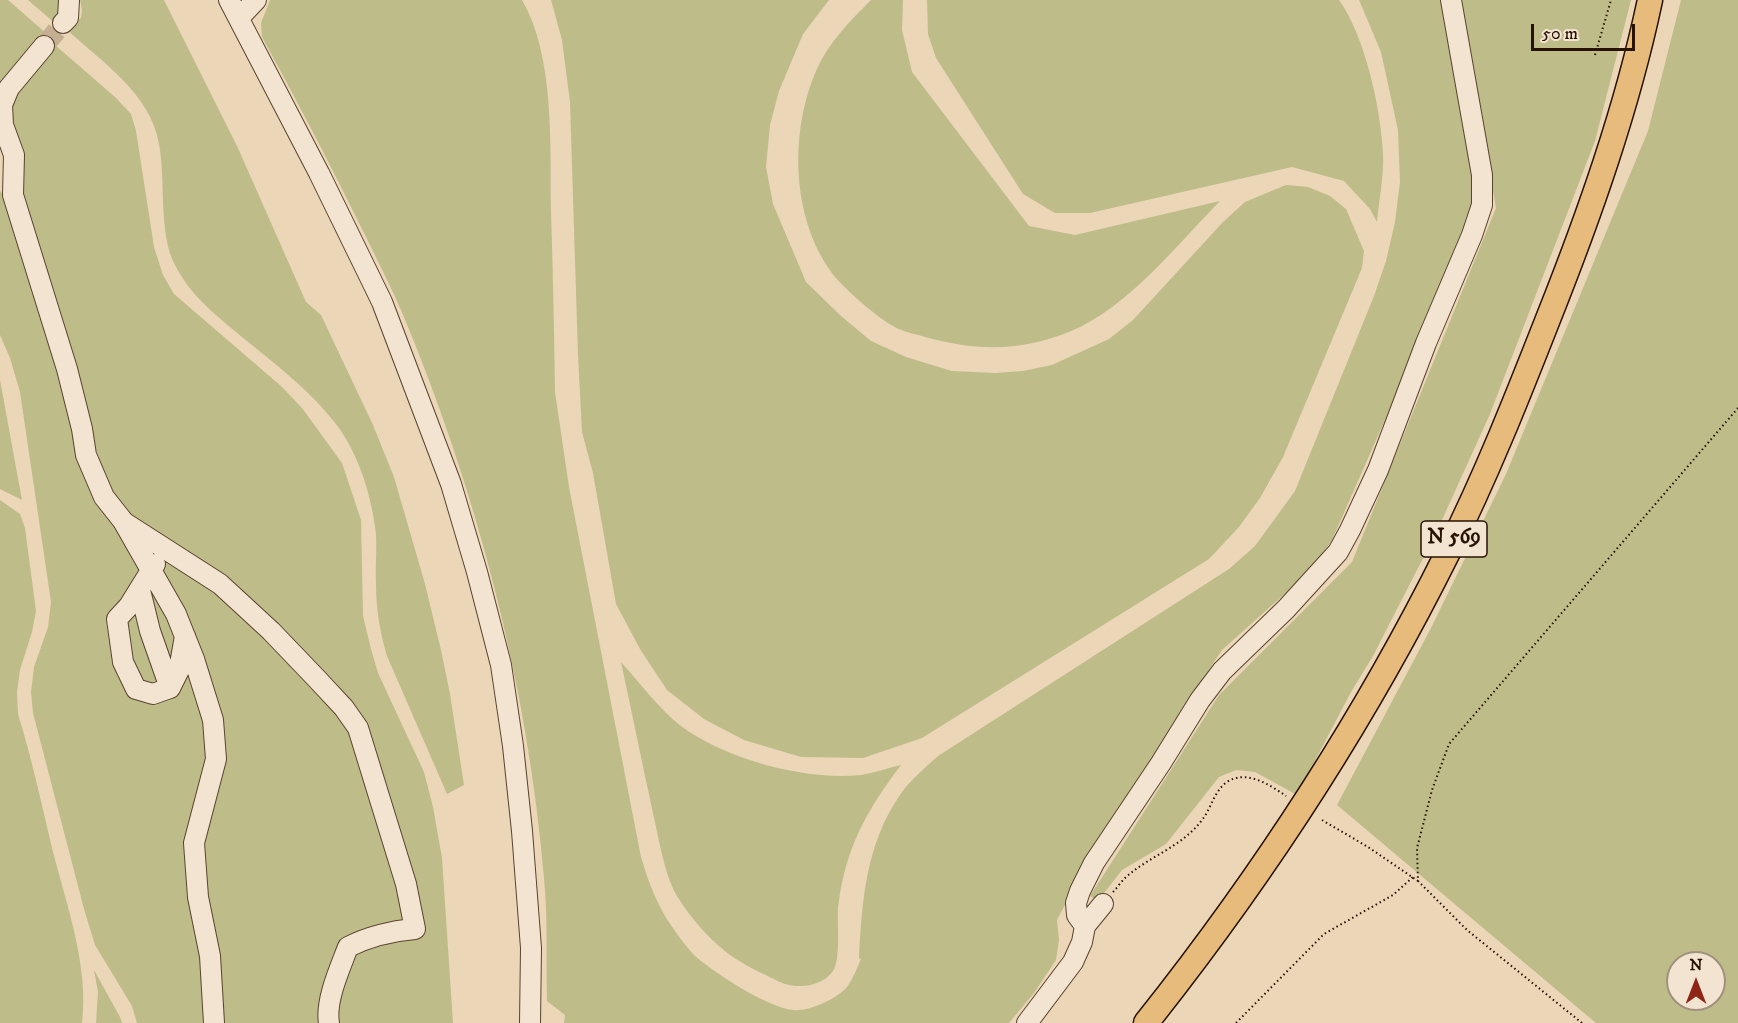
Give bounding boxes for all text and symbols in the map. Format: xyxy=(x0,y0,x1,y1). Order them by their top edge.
scale bar xyxy=(1534,12,1638,50)
text: 50 m xyxy=(1542,23,1578,45)
road number: N 569 xyxy=(1421,521,1487,557)
north arrow xyxy=(1666,951,1726,1011)
text: N xyxy=(1689,955,1703,975)

